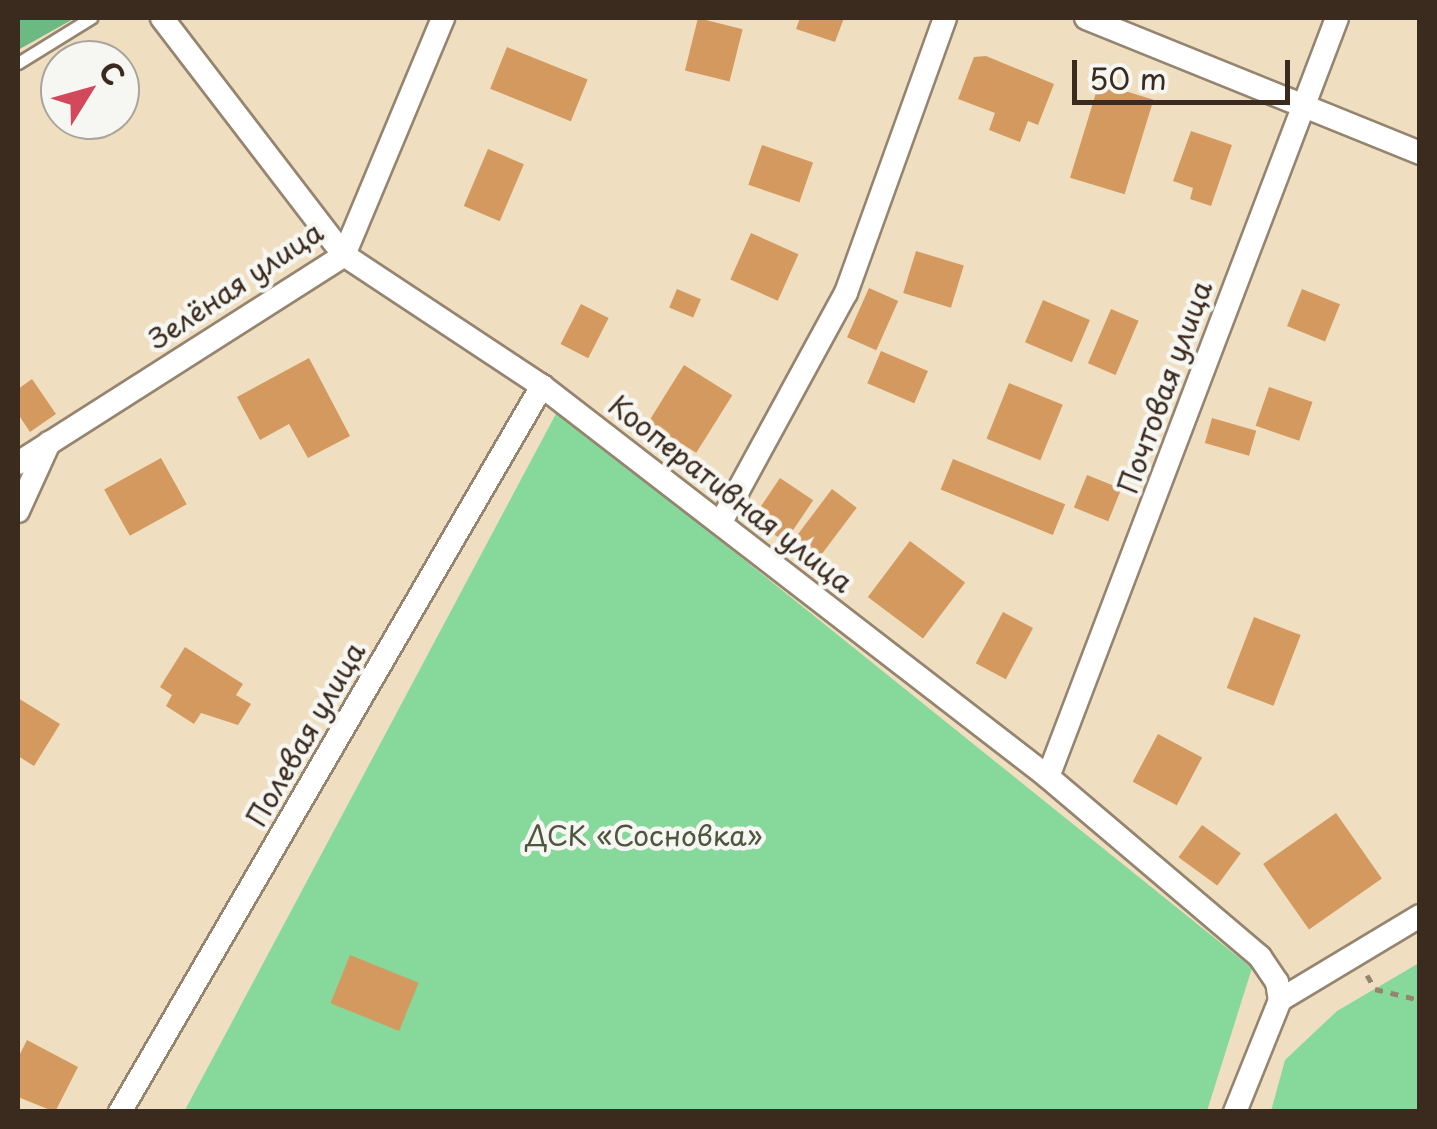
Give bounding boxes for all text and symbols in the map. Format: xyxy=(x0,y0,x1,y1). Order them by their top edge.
north arrow xyxy=(40,40,140,140)
scale bar xyxy=(1077,40,1294,102)
text: С xyxy=(89,51,136,94)
text: 50 m xyxy=(1089,55,1167,100)
street label: Зелёная улица xyxy=(141,214,329,356)
street label: Почтовая улица xyxy=(1110,276,1218,498)
street label: Кооперативная улица xyxy=(602,387,860,599)
street label: Полевая улица xyxy=(239,636,371,832)
park label: ДСК «Сосновка» xyxy=(526,818,762,852)

